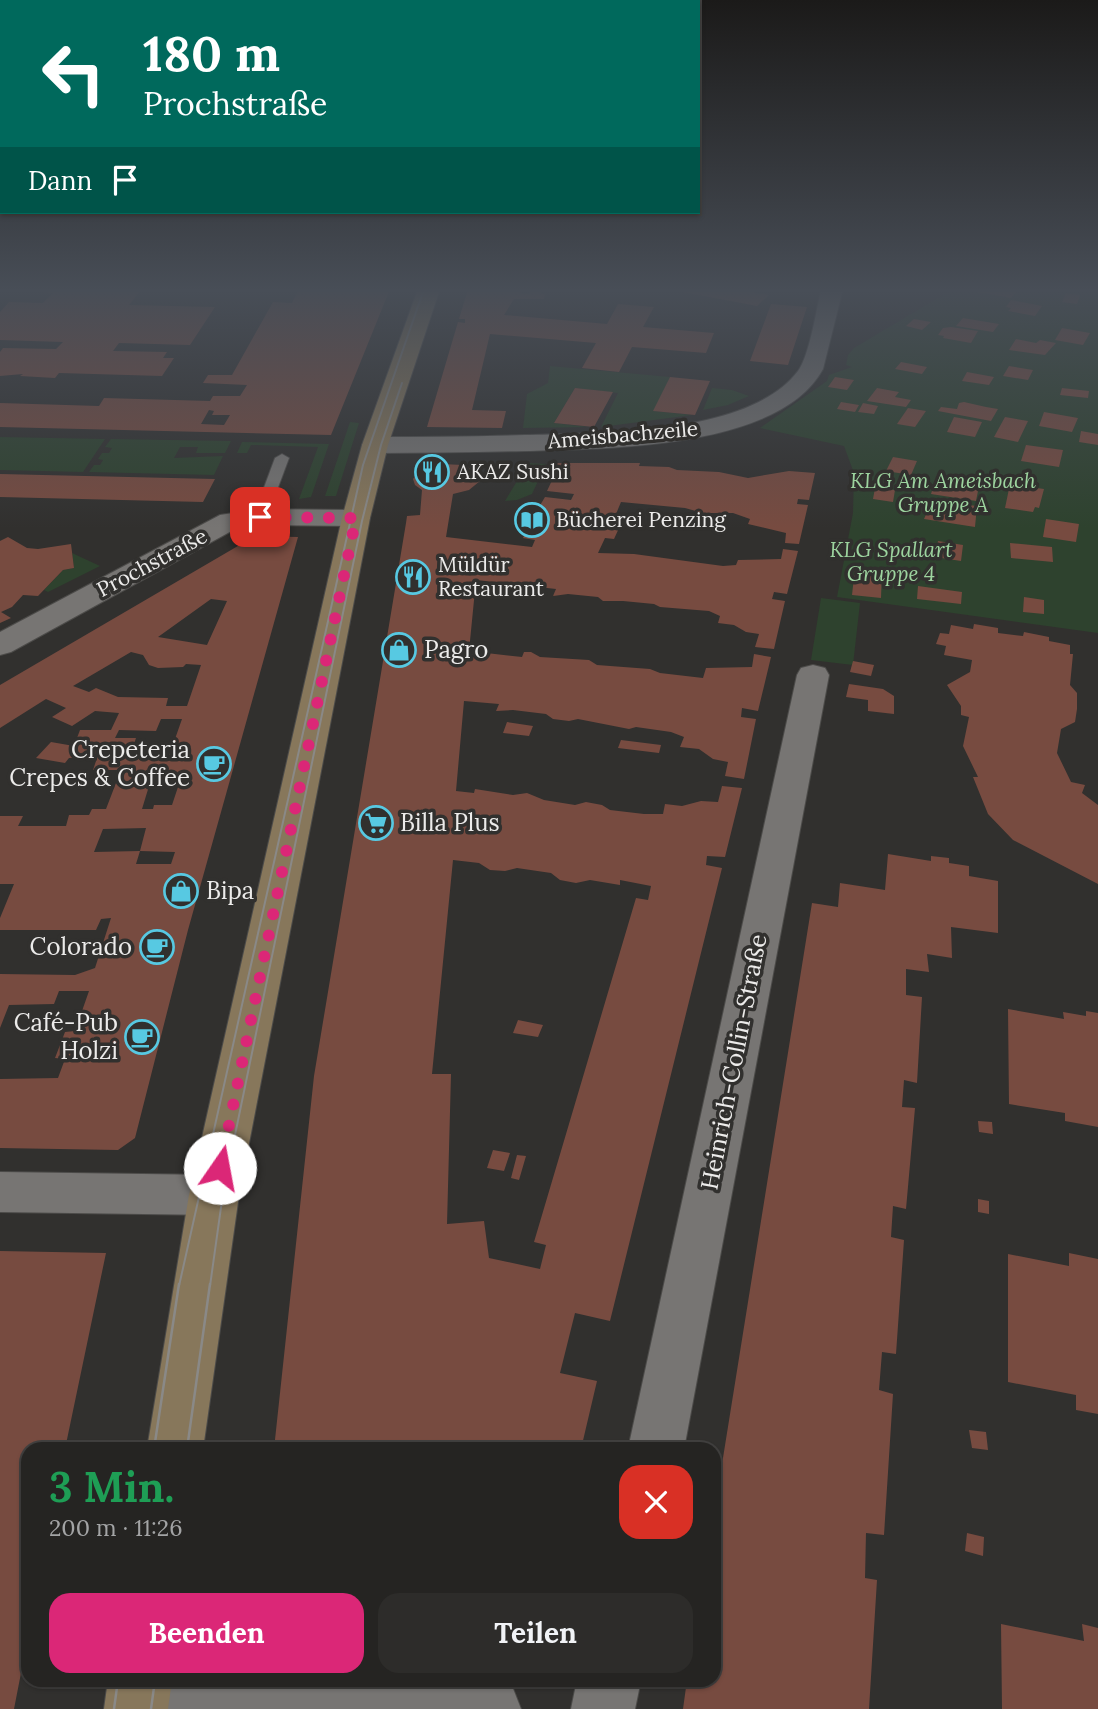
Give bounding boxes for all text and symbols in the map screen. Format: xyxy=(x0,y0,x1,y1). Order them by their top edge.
text: 180 m xyxy=(143,22,280,84)
icon: left xyxy=(28,28,119,119)
text: Prochstraße xyxy=(143,83,327,124)
icon: arrive xyxy=(106,161,144,199)
text: Dann xyxy=(28,164,92,197)
street label: Ameisbachzeile xyxy=(546,414,699,455)
restaurant icon: AKAZ Sushi xyxy=(413,453,451,491)
place label: AKAZ Sushi xyxy=(456,458,569,485)
park label: KLG Am Ameisbach Gruppe A xyxy=(850,467,1036,518)
pin xyxy=(230,487,290,547)
icon: arrive xyxy=(241,498,279,536)
library icon: Bücherei Penzing xyxy=(513,501,551,539)
place label: Bücherei Penzing xyxy=(556,506,726,533)
street label: Prochstraße xyxy=(92,522,212,603)
park label: KLG Spallart Gruppe 4 xyxy=(829,536,953,587)
place label: Müldür Restaurant xyxy=(438,551,545,602)
restaurant icon: Müldür Restaurant xyxy=(394,558,432,596)
shop icon: Pagro xyxy=(380,631,418,669)
place label: Pagro xyxy=(424,634,488,665)
place label: Crepeteria Crepes & Coffee xyxy=(9,734,190,793)
cafe icon: Crepeteria Crepes & Coffee xyxy=(195,745,233,783)
supermarket icon: Billa Plus xyxy=(357,804,395,842)
place label: Billa Plus xyxy=(400,807,500,838)
shop icon: Bipa xyxy=(162,872,200,910)
place label: Bipa xyxy=(206,875,254,906)
cafe icon: Colorado xyxy=(138,928,176,966)
place label: Colorado xyxy=(30,931,132,962)
street label: Heinrich-Collin-Straße xyxy=(694,931,774,1192)
place label: Café-Pub Holzi xyxy=(14,1007,118,1066)
cafe icon: Café-Pub Holzi xyxy=(123,1018,161,1056)
position arrow xyxy=(183,1131,257,1205)
text: 3 Min. xyxy=(49,1460,174,1514)
button: close xyxy=(619,1465,693,1539)
text: 200 m · 11:26 xyxy=(49,1513,183,1542)
button: Beenden xyxy=(49,1593,364,1673)
button: Teilen xyxy=(378,1593,693,1673)

